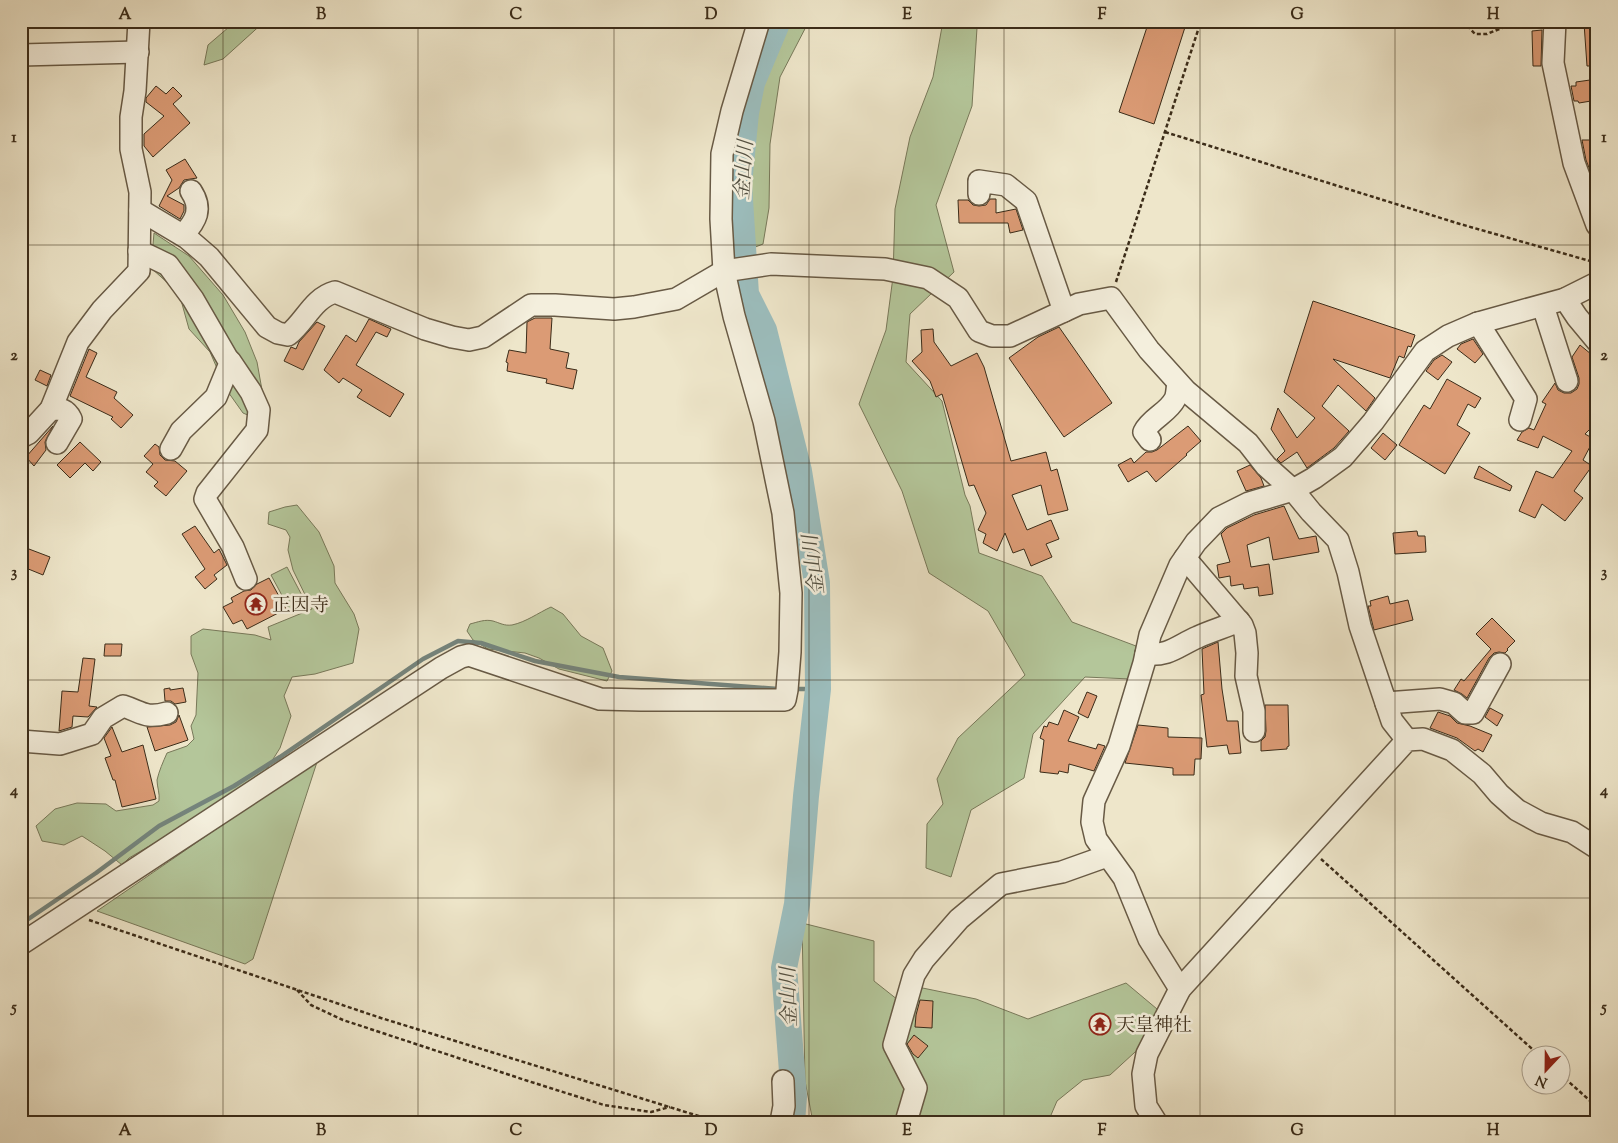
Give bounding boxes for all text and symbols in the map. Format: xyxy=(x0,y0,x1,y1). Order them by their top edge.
text: A xyxy=(119,4,132,27)
text: B xyxy=(316,4,326,27)
text: C xyxy=(510,4,523,27)
text: D xyxy=(705,4,718,27)
text: E xyxy=(902,4,912,27)
text: F xyxy=(1098,4,1107,27)
text: G xyxy=(1290,4,1304,27)
text: H xyxy=(1487,4,1500,27)
text: 1 xyxy=(11,127,17,150)
text: 1 xyxy=(1601,127,1607,150)
water label: 金山川 xyxy=(729,137,762,201)
text: 2 xyxy=(10,345,18,368)
text: 2 xyxy=(1600,345,1608,368)
water label: 金山川 xyxy=(797,531,834,596)
text: 3 xyxy=(11,562,18,585)
text: 3 xyxy=(1601,562,1608,585)
temple icon: 正因寺 xyxy=(244,592,268,616)
place label: 正因寺 xyxy=(272,593,329,620)
text: 4 xyxy=(9,780,18,803)
text: 4 xyxy=(1599,780,1608,803)
water label: 金山川 xyxy=(775,964,806,1027)
text: 5 xyxy=(9,997,17,1020)
text: 5 xyxy=(1599,997,1607,1020)
temple icon: 天皇神社 xyxy=(1088,1012,1112,1036)
place label: 天皇神社 xyxy=(1116,1013,1192,1040)
north arrow xyxy=(1520,1046,1570,1096)
text: N xyxy=(1533,1069,1551,1092)
text: A xyxy=(119,1120,132,1143)
text: B xyxy=(316,1120,326,1143)
text: C xyxy=(510,1120,523,1143)
text: D xyxy=(705,1120,718,1143)
text: E xyxy=(902,1120,912,1143)
text: F xyxy=(1098,1120,1107,1143)
text: G xyxy=(1290,1120,1304,1143)
text: H xyxy=(1487,1120,1500,1143)

